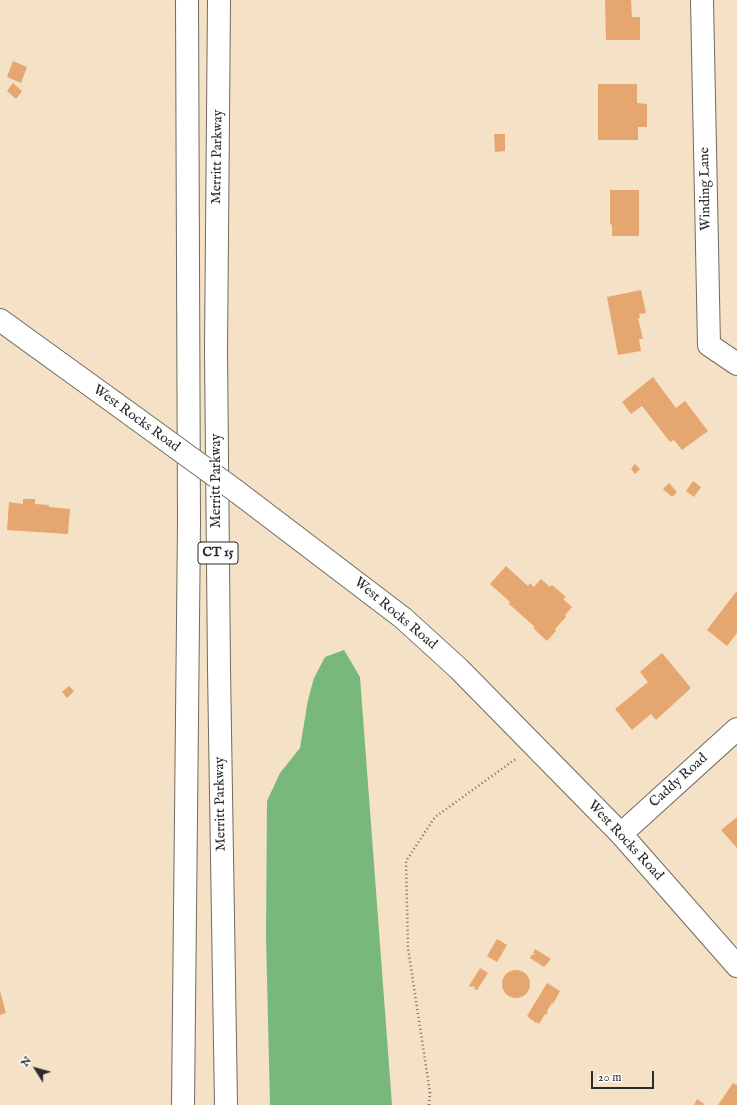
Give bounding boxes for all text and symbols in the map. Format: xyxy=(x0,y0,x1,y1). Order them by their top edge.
street label: Merritt Parkway xyxy=(209,110,227,204)
street label: Winding Lane xyxy=(697,147,715,231)
street label: West Rocks Road xyxy=(89,382,183,456)
street label: Merritt Parkway xyxy=(209,434,225,528)
road number: CT 15 xyxy=(198,542,238,564)
street label: West Rocks Road xyxy=(350,574,440,654)
street label: Caddy Road xyxy=(646,750,712,812)
street label: Merritt Parkway xyxy=(212,757,230,851)
street label: West Rocks Road xyxy=(584,798,666,884)
north arrow xyxy=(16,1049,56,1089)
text: N xyxy=(18,1054,35,1070)
scale bar xyxy=(593,1063,656,1089)
text: 20 m xyxy=(598,1070,621,1085)

